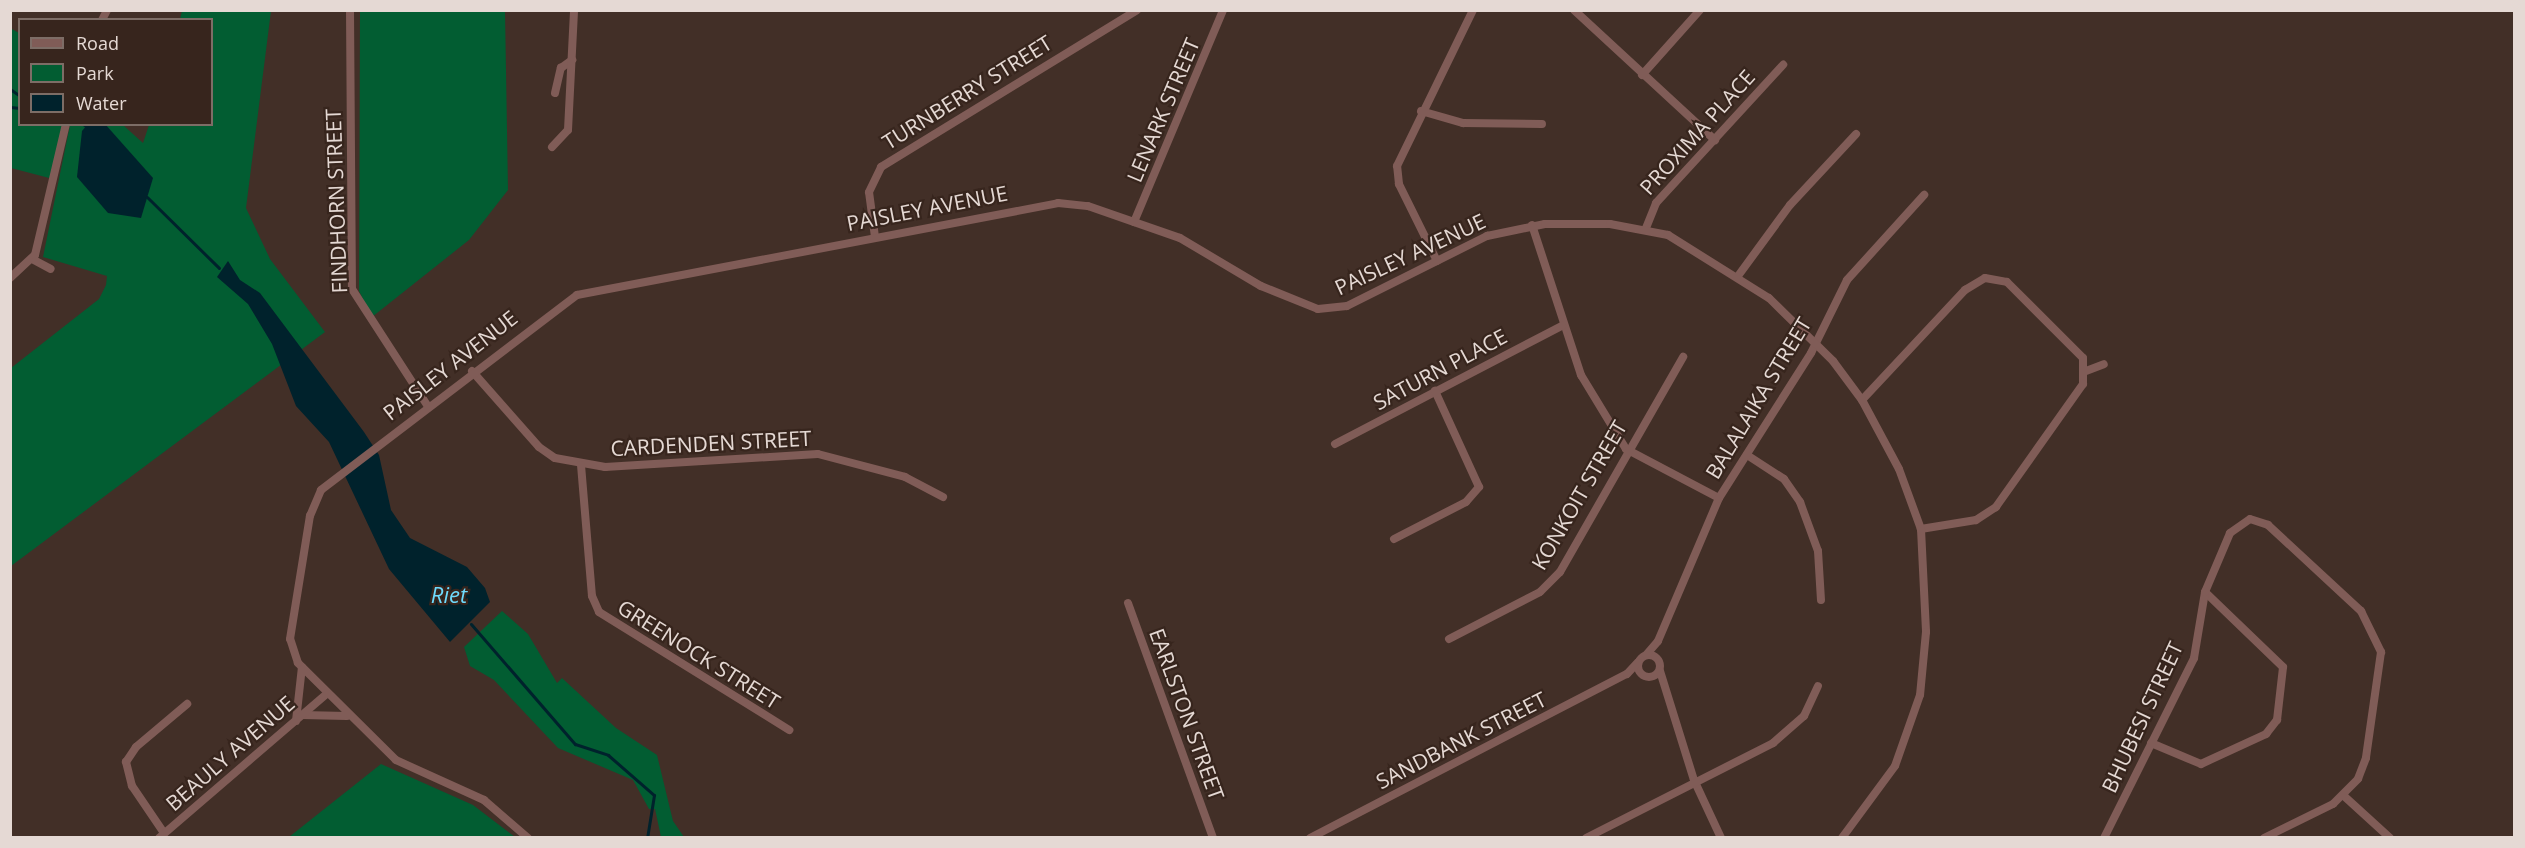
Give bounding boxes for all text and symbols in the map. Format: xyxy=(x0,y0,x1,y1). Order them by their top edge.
legend xyxy=(18,18,213,126)
street label: TURNBERRY STREET xyxy=(878,30,1056,154)
text: Road xyxy=(76,31,119,55)
street label: LENARK STREET xyxy=(1121,34,1205,186)
text: Park xyxy=(76,61,114,85)
street label: PROXIMA PLACE xyxy=(1634,64,1760,200)
text: Water xyxy=(76,91,127,115)
street label: FINDHORN STREET xyxy=(320,108,352,294)
street label: PAISLEY AVENUE xyxy=(844,180,1010,236)
street label: PAISLEY AVENUE xyxy=(1331,208,1489,300)
street label: PAISLEY AVENUE xyxy=(378,305,522,425)
street label: BALALAIKA STREET xyxy=(1700,313,1816,483)
street label: SATURN PLACE xyxy=(1369,323,1511,415)
street label: KONKOIT STREET xyxy=(1526,416,1632,574)
street label: CARDENDEN STREET xyxy=(610,425,812,461)
water label: Riet xyxy=(431,582,467,608)
street label: GREENOCK STREET xyxy=(613,594,785,714)
street label: EARLSTON STREET xyxy=(1144,625,1230,803)
street label: BHUBESI STREET xyxy=(2096,638,2188,796)
street label: SANDBANK STREET xyxy=(1372,686,1550,794)
street label: BEAULY AVENUE xyxy=(161,690,299,816)

